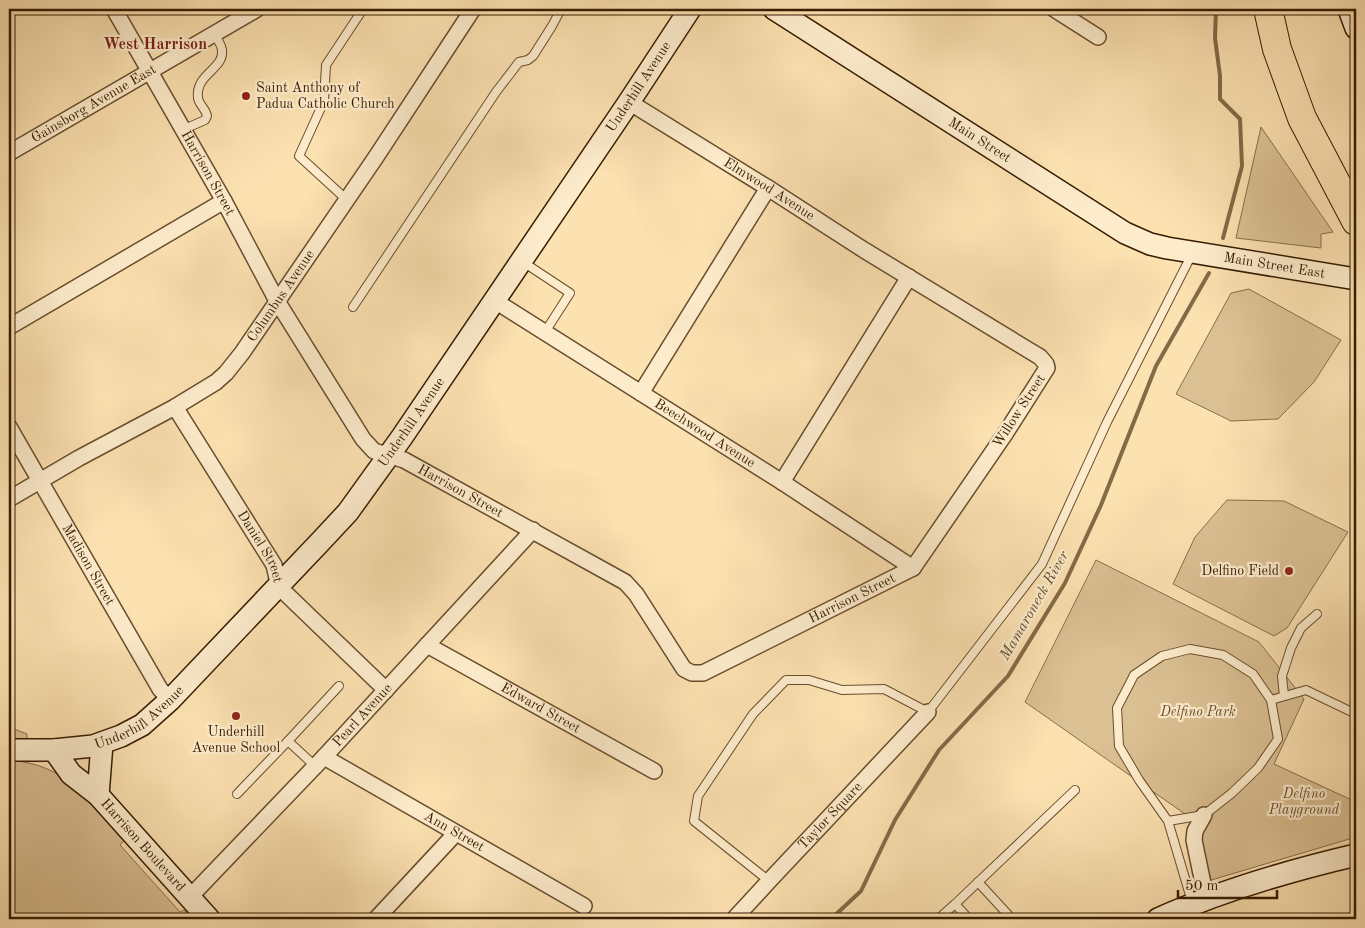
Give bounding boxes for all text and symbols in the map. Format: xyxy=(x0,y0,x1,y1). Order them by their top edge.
district label: West Harrison xyxy=(103,37,207,53)
street label: Underhill Avenue xyxy=(604,39,674,135)
street label: Gainsborg Avenue East xyxy=(29,62,159,145)
place label: Saint Anthony of Padua Catholic Church xyxy=(256,81,395,111)
marker: Saint Anthony of Padua Catholic Church xyxy=(240,90,252,102)
street label: Main Street xyxy=(946,115,1013,165)
street label: Harrison Street xyxy=(178,128,237,218)
street label: Elmwood Avenue xyxy=(721,155,817,223)
street label: Columbus Avenue xyxy=(245,247,317,344)
street label: Main Street East xyxy=(1223,250,1326,281)
street label: Willow Street xyxy=(990,372,1048,450)
street label: Underhill Avenue xyxy=(376,375,447,470)
street label: Beechwood Avenue xyxy=(652,396,758,470)
street label: Harrison Street xyxy=(415,462,505,520)
street label: Daniel Street xyxy=(235,508,285,584)
street label: Madison Street xyxy=(60,522,117,608)
water label: Mamaroneck River xyxy=(997,548,1073,664)
place label: Delfino Field xyxy=(1201,564,1279,578)
marker: Delfino Field xyxy=(1283,565,1295,577)
street label: Harrison Street xyxy=(806,571,898,626)
street label: Pearl Avenue xyxy=(330,681,395,749)
street label: Edward Street xyxy=(499,681,583,736)
street label: Underhill Avenue xyxy=(93,683,186,752)
park label: Delfino Park xyxy=(1159,705,1236,720)
marker: Underhill Avenue School xyxy=(230,710,242,722)
place label: Underhill Avenue School xyxy=(192,725,280,755)
street label: Taylor Square xyxy=(796,780,865,852)
park label: Delfino Playground xyxy=(1268,787,1340,818)
street label: Harrison Boulevard xyxy=(98,796,188,894)
street label: Ann Street xyxy=(422,809,487,854)
scale bar xyxy=(1178,868,1276,900)
text: 50 m xyxy=(1185,879,1219,894)

